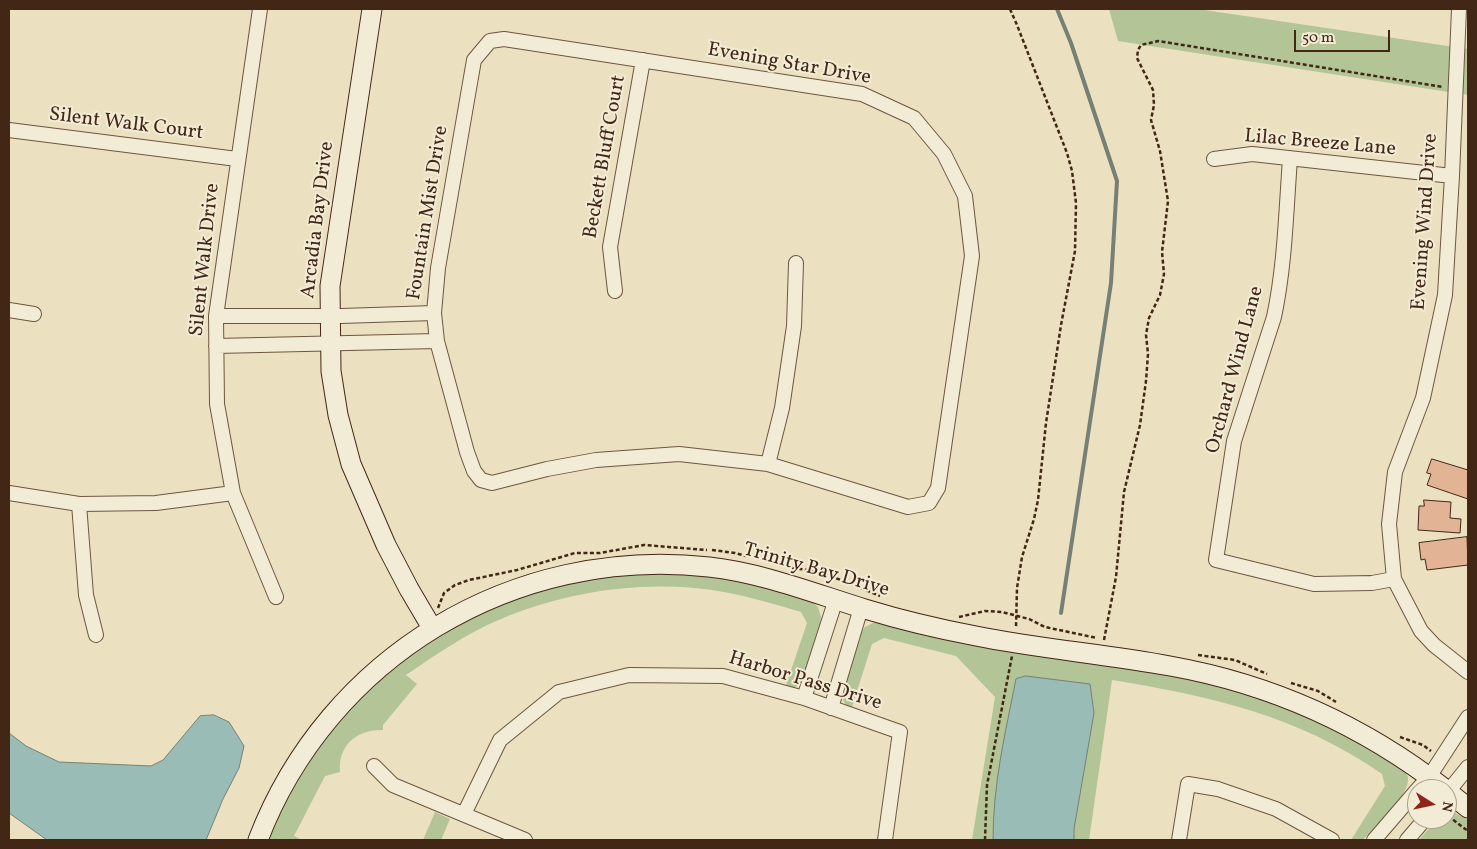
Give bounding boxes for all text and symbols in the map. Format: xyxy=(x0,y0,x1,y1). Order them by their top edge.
scale bar xyxy=(1297,20,1393,52)
text: 50 m xyxy=(1302,28,1334,49)
street label: Evening Star Drive xyxy=(706,39,872,91)
street label: Beckett Bluff Court xyxy=(580,73,632,241)
street label: Silent Walk Court xyxy=(47,104,205,146)
street label: Fountain Mist Drive xyxy=(403,124,455,302)
street label: Lilac Breeze Lane xyxy=(1243,125,1397,163)
street label: Evening Wind Drive xyxy=(1408,133,1444,311)
street label: Arcadia Bay Drive xyxy=(297,140,341,300)
street label: Silent Walk Drive xyxy=(186,182,226,338)
street label: Orchard Wind Lane xyxy=(1202,284,1270,456)
street label: Trinity Bay Drive xyxy=(740,539,892,603)
street label: Harbor Pass Drive xyxy=(726,647,884,717)
north arrow xyxy=(1407,779,1457,829)
text: N xyxy=(1436,800,1457,813)

